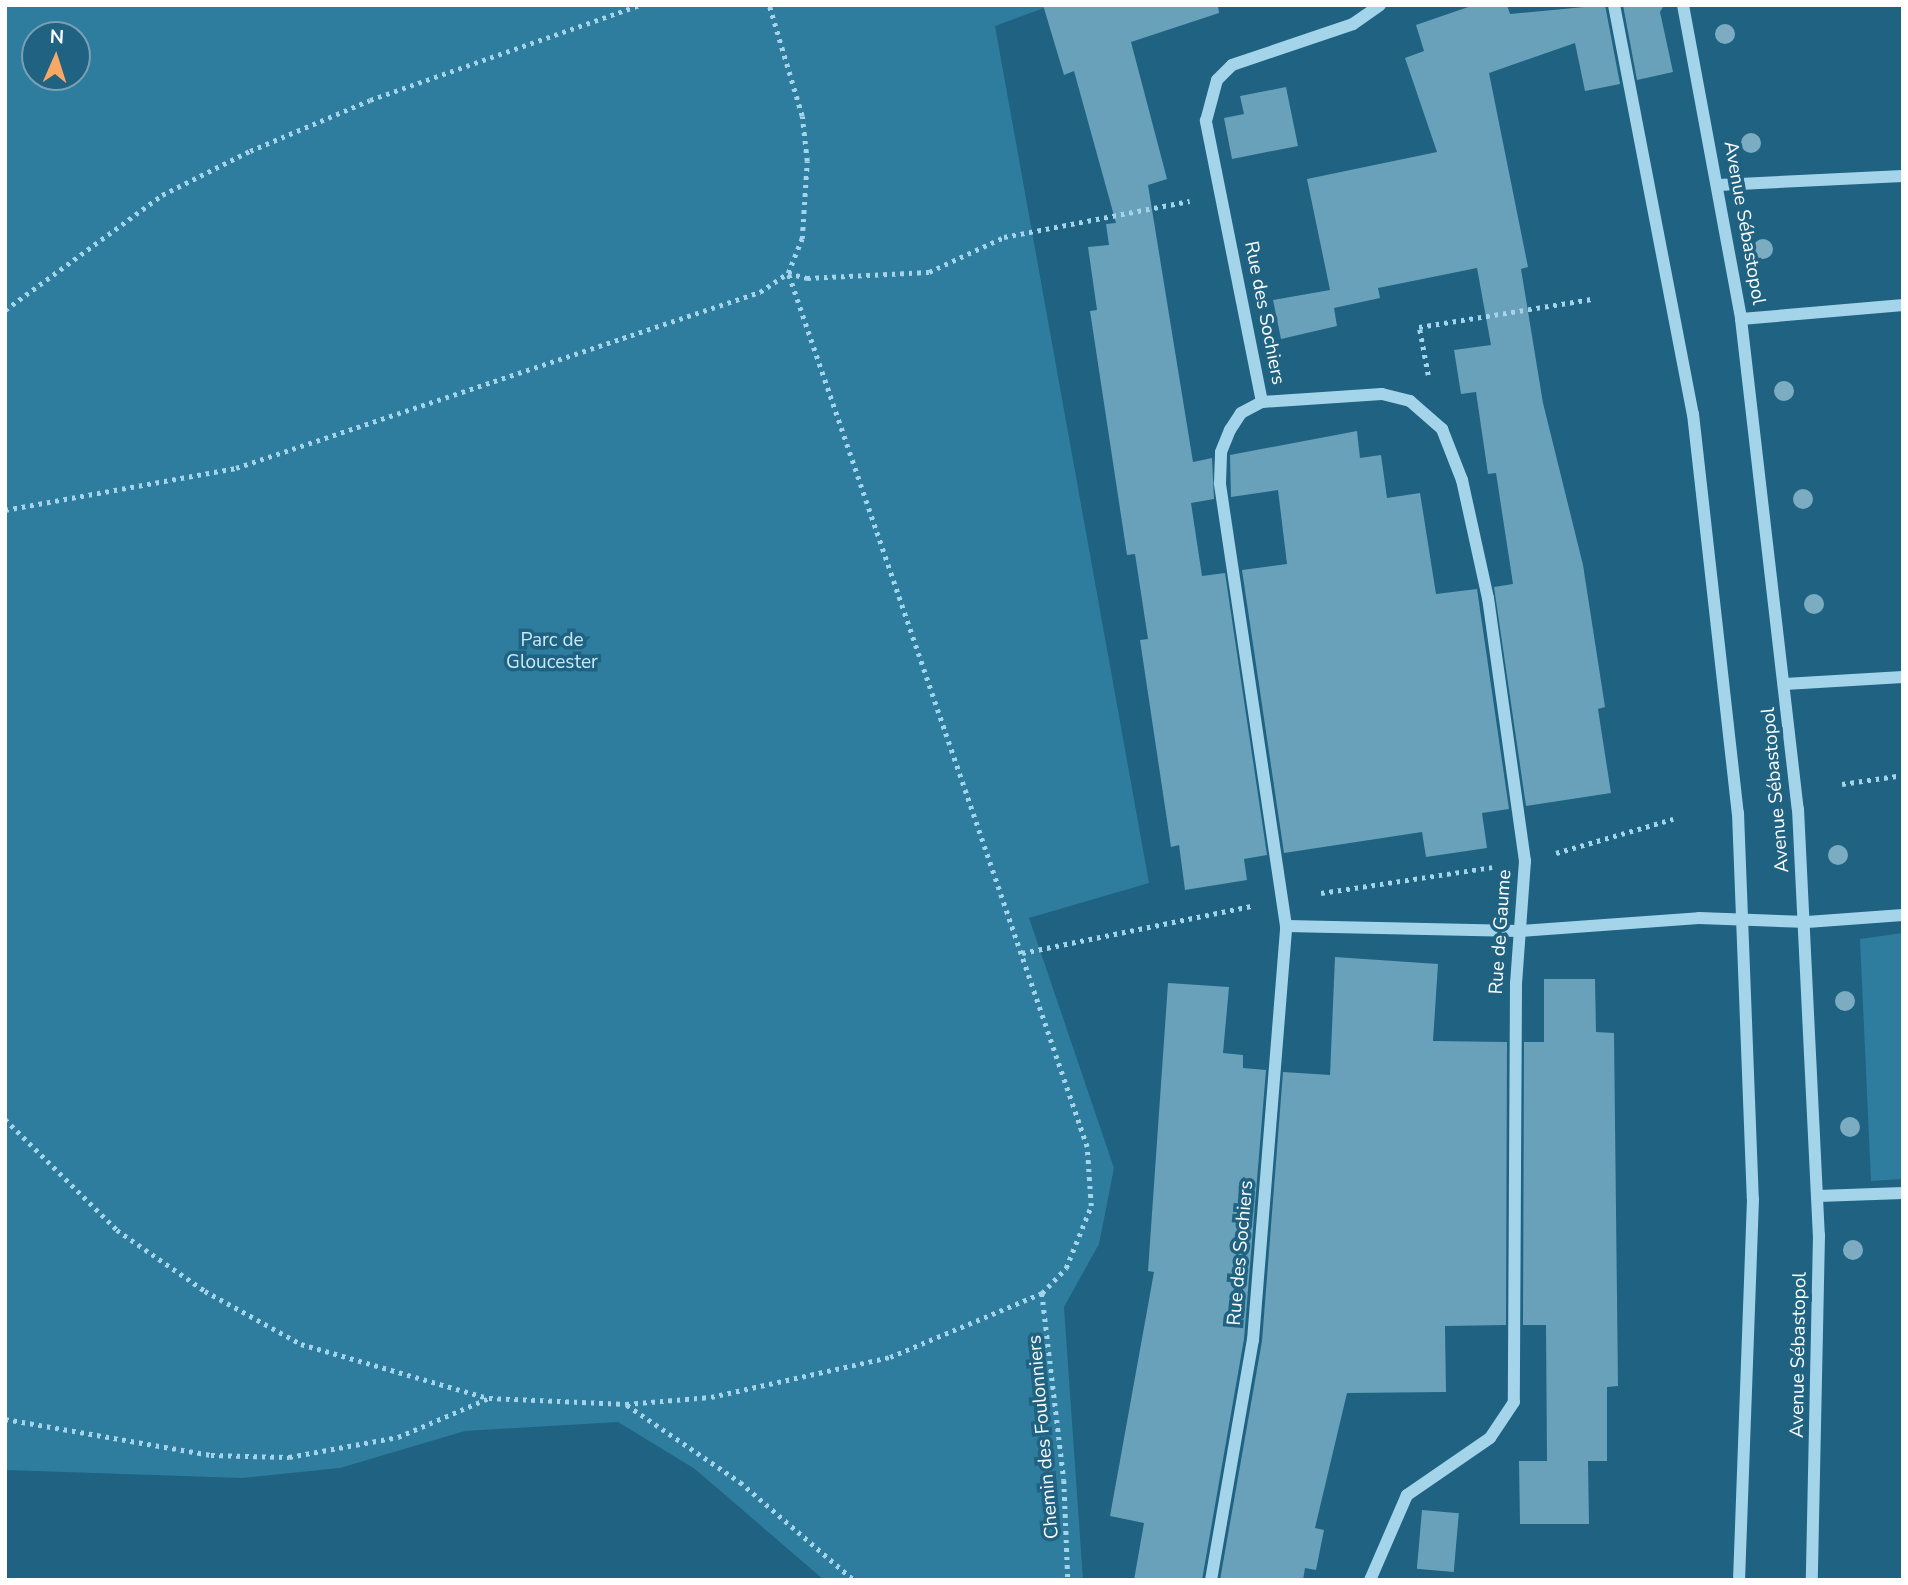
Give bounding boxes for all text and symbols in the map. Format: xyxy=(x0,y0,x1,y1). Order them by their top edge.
north arrow xyxy=(21,21,91,91)
text: N xyxy=(49,24,65,50)
street label: Avenue Sébastopol xyxy=(1718,139,1770,307)
street label: Rue des Sochiers xyxy=(1239,239,1289,387)
park label: Parc de Gloucester xyxy=(506,630,598,674)
street label: Avenue Sébastopol xyxy=(1757,706,1795,874)
street label: Rue de Gaume xyxy=(1485,869,1517,995)
street label: Rue des Sochiers xyxy=(1223,1179,1259,1327)
street label: Avenue Sébastopol xyxy=(1786,1272,1812,1438)
street label: Chemin des Foulonniers xyxy=(1024,1334,1064,1540)

